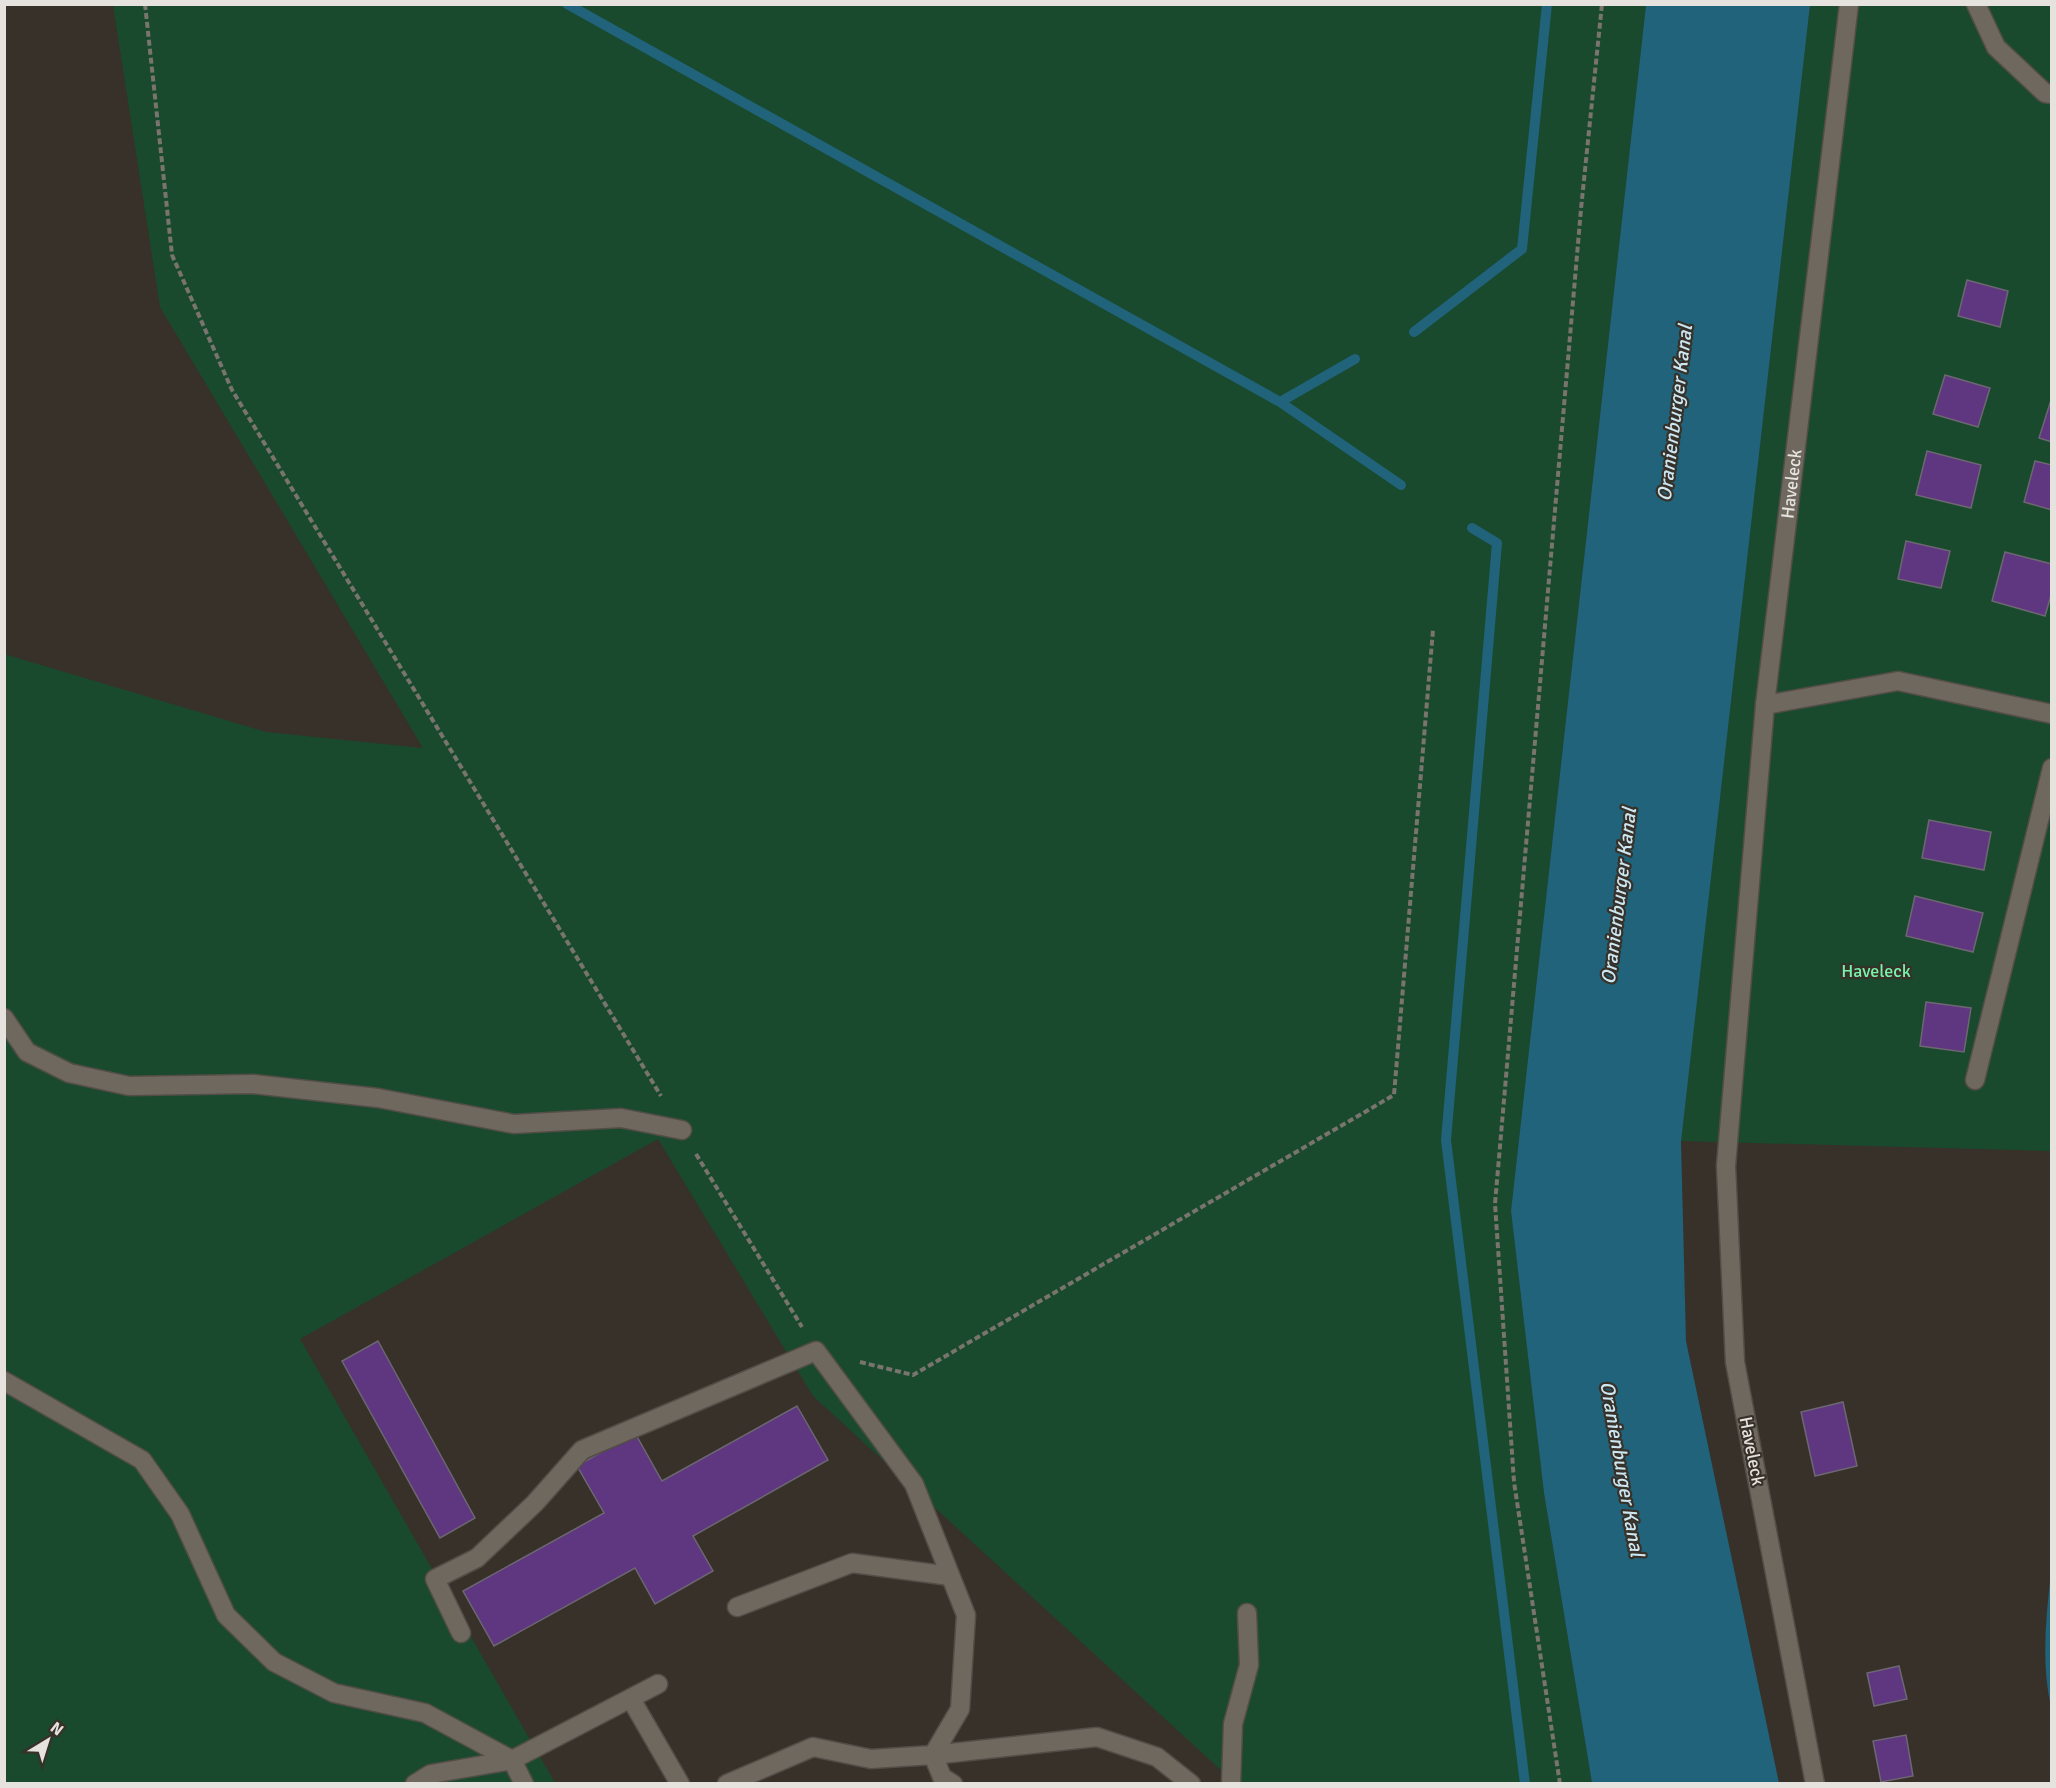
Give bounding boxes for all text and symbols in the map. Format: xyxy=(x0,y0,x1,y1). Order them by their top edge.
water label: Oranienburger Kanal xyxy=(1652,321,1698,503)
street label: Haveleck xyxy=(1776,448,1807,520)
water label: Oranienburger Kanal xyxy=(1596,804,1642,986)
park label: Haveleck xyxy=(1841,960,1911,982)
water label: Oranienburger Kanal xyxy=(1594,1379,1650,1561)
street label: Haveleck xyxy=(1735,1415,1769,1487)
north arrow xyxy=(18,1710,78,1770)
text: N xyxy=(46,1718,67,1740)

